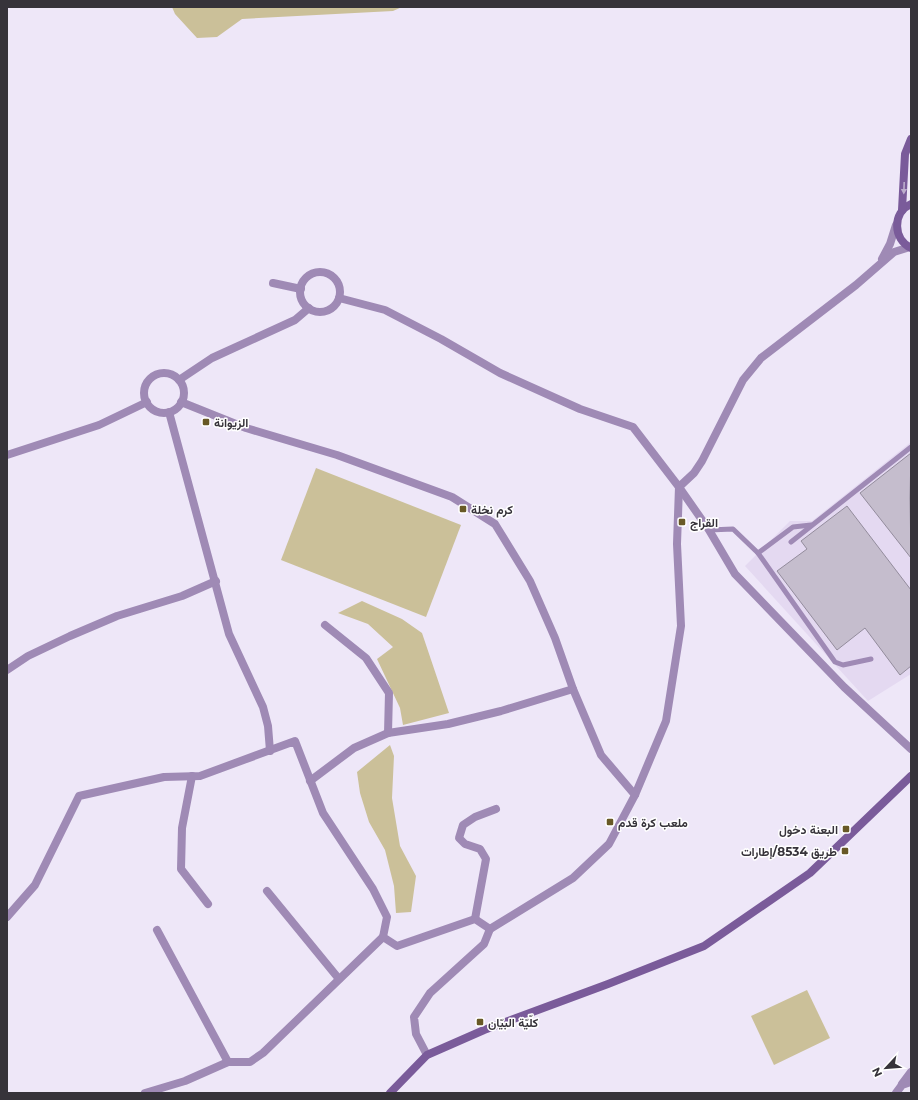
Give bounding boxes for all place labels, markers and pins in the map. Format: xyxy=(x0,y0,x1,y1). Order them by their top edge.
place label: الزيوانة xyxy=(214,415,248,431)
marker: الزيوانة xyxy=(201,417,211,427)
place label: كرم نخلة xyxy=(471,502,514,518)
marker: كرم نخلة xyxy=(458,504,468,514)
place label: القراج xyxy=(690,515,718,531)
marker: القراج xyxy=(677,517,687,527)
place label: ملعب كرة قدم xyxy=(618,815,688,831)
marker: ملعب كرة قدم xyxy=(605,817,615,827)
place label: البعنة دخول xyxy=(779,822,838,838)
marker: البعنة دخول xyxy=(841,824,851,834)
place label: طريق 8534/إطارات xyxy=(741,844,837,860)
marker: طريق 8534/إطارات xyxy=(840,846,850,856)
place label: كلّيّة البيّان xyxy=(488,1014,539,1030)
marker: كلّيّة البيّان xyxy=(475,1017,485,1027)

